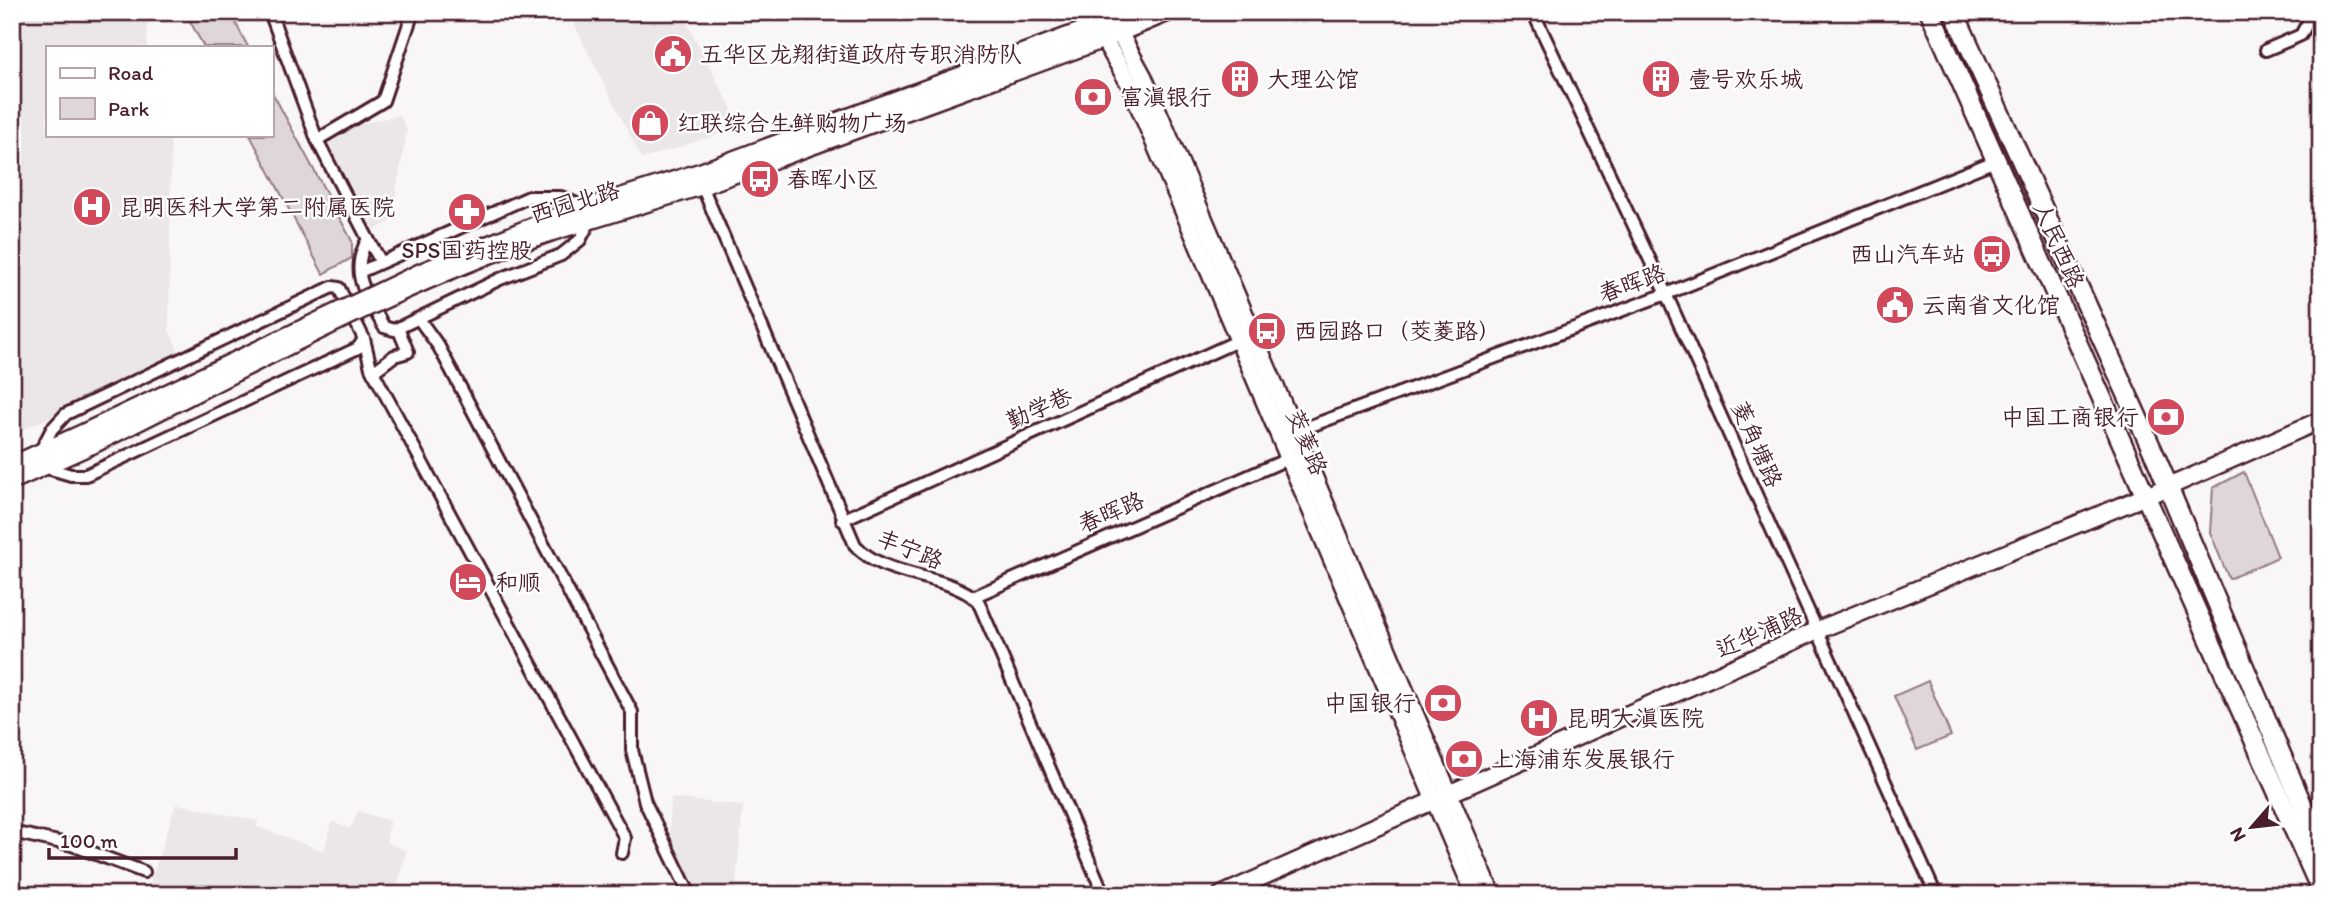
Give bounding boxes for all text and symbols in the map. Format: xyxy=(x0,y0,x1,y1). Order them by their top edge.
public building icon: 五华区龙翔街道政府专职消防队 xyxy=(652,33,694,75)
place label: 五华区龙翔街道政府专职消防队 xyxy=(700,40,1022,68)
legend xyxy=(46,46,273,136)
building icon: 大理公馆 xyxy=(1219,58,1261,100)
building icon: 壹号欢乐城 xyxy=(1640,58,1682,100)
text: Road xyxy=(108,60,154,85)
place label: 大理公馆 xyxy=(1267,65,1359,93)
place label: 壹号欢乐城 xyxy=(1688,65,1803,93)
bank icon: 富滇银行 xyxy=(1072,76,1114,118)
place label: 富滇银行 xyxy=(1120,83,1212,111)
text: Park xyxy=(108,96,150,121)
shop icon: 红联综合生鲜购物广场 xyxy=(629,102,671,144)
place label: 红联综合生鲜购物广场 xyxy=(677,109,907,137)
bus stop icon: 春晖小区 xyxy=(739,158,781,200)
place label: 春晖小区 xyxy=(787,165,879,193)
street label: 西园北路 xyxy=(527,175,623,229)
hospital icon: 昆明医科大学第二附属医院 xyxy=(71,186,113,228)
pharmacy icon: SPS国药控股 xyxy=(446,191,488,233)
place label: 昆明医科大学第二附属医院 xyxy=(119,193,395,221)
street label: 人民西路 xyxy=(2028,197,2090,293)
bus stop icon: 西山汽车站 xyxy=(1971,233,2013,275)
place label: SPS国药控股 xyxy=(402,236,533,264)
place label: 西山汽车站 xyxy=(1850,240,1965,268)
street label: 春晖路 xyxy=(1595,258,1669,308)
public building icon: 云南省文化馆 xyxy=(1874,284,1916,326)
place label: 云南省文化馆 xyxy=(1922,291,2060,319)
bus stop icon: 西园路口（茭菱路） xyxy=(1246,310,1288,352)
place label: 西园路口（茭菱路） xyxy=(1294,317,1501,345)
street label: 勤学巷 xyxy=(1002,381,1077,435)
street label: 菱角塘路 xyxy=(1726,396,1788,492)
bank icon: 中国工商银行 xyxy=(2145,396,2187,438)
place label: 中国工商银行 xyxy=(2001,403,2139,431)
street label: 茭菱路 xyxy=(1281,405,1333,479)
street label: 春晖路 xyxy=(1074,486,1148,538)
street label: 丰宁路 xyxy=(873,523,947,575)
hotel icon: 和顺 xyxy=(447,561,489,603)
place label: 和顺 xyxy=(495,568,541,596)
street label: 近华浦路 xyxy=(1711,601,1807,663)
bank icon: 中国银行 xyxy=(1422,682,1464,724)
place label: 中国银行 xyxy=(1324,689,1416,717)
hospital icon: 昆明大滇医院 xyxy=(1518,697,1560,739)
place label: 昆明大滇医院 xyxy=(1566,704,1704,732)
bank icon: 上海浦东发展银行 xyxy=(1443,738,1485,780)
place label: 上海浦东发展银行 xyxy=(1491,745,1675,773)
north arrow xyxy=(2218,792,2288,862)
scale bar xyxy=(49,816,236,860)
text: N xyxy=(2224,824,2251,846)
text: 100 m xyxy=(60,828,118,853)

